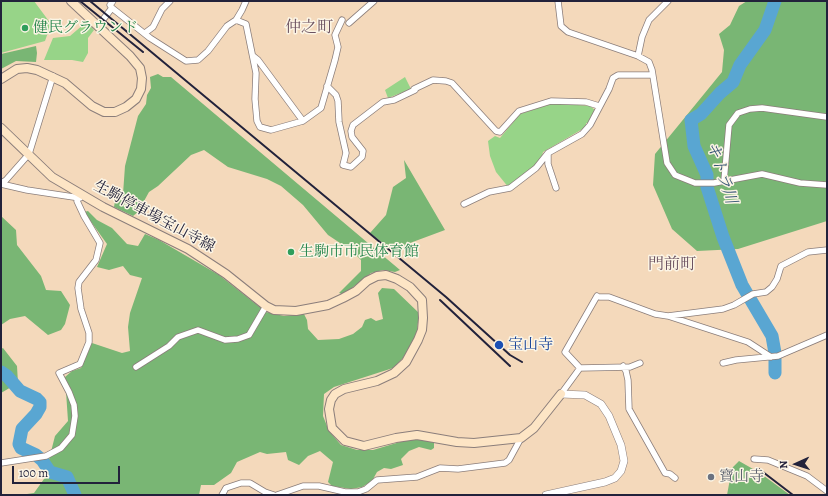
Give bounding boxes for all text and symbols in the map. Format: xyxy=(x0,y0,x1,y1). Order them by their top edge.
district label: 仲之町 xyxy=(285,18,333,38)
place label: 健民グラウンド xyxy=(33,19,138,37)
marker: 健民グラウンド xyxy=(20,23,30,33)
water label: キトラ川 xyxy=(702,140,740,206)
street label: 生駒停車場宝山寺線 xyxy=(90,177,218,257)
place label: 生駒市市民体育館 xyxy=(299,243,419,261)
marker: 生駒市市民体育館 xyxy=(286,247,296,257)
district label: 門前町 xyxy=(648,255,696,275)
place label: 宝山寺 xyxy=(508,336,553,354)
marker: 宝山寺 xyxy=(493,339,505,351)
north arrow xyxy=(776,444,816,484)
scale bar xyxy=(14,458,122,484)
text: N xyxy=(776,460,791,469)
text: 100 m xyxy=(19,465,48,481)
place label: 寶山寺 xyxy=(719,468,764,486)
marker: 寶山寺 xyxy=(706,472,716,482)

